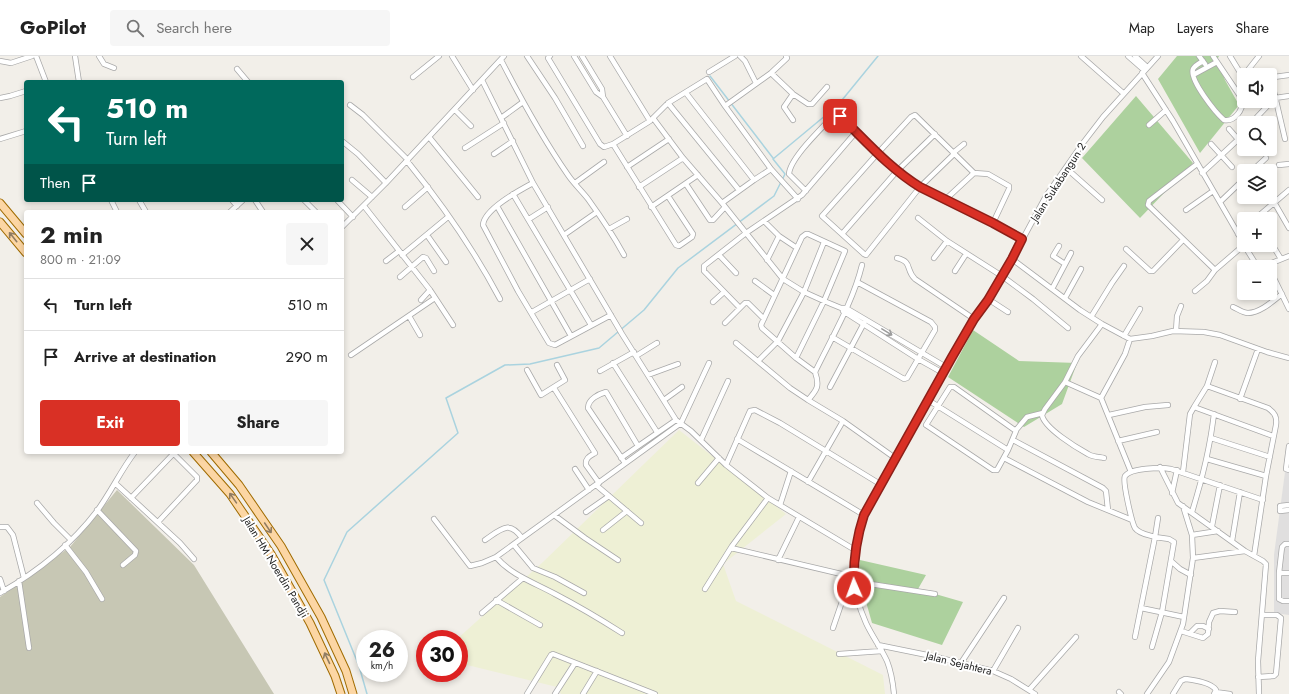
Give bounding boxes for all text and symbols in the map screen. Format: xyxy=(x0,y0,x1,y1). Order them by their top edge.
search box xyxy=(110,10,390,46)
text: GoPilot xyxy=(20,14,86,41)
icon: search xyxy=(124,17,146,39)
text: Search here xyxy=(156,17,232,39)
text: Map xyxy=(1129,18,1155,38)
text: Layers xyxy=(1177,18,1213,38)
text: Share xyxy=(1235,18,1269,38)
map controls xyxy=(1237,68,1277,300)
button: sound xyxy=(1237,68,1277,108)
text: 510 m xyxy=(106,88,188,129)
icon: left xyxy=(40,96,92,148)
pin xyxy=(823,99,857,133)
icon: arrive xyxy=(829,105,851,127)
button: search xyxy=(1237,116,1277,156)
text: Turn left xyxy=(106,126,166,152)
street label: Jalan Sukabangun 2 xyxy=(1025,139,1090,226)
button: layers xyxy=(1237,164,1277,204)
text: Then xyxy=(40,172,70,194)
icon: arrive xyxy=(78,172,100,194)
button: + xyxy=(1237,212,1277,252)
text: 2 min xyxy=(40,217,103,252)
button: close xyxy=(286,223,328,265)
one-way arrow xyxy=(9,232,17,243)
text: 800 m · 21:09 xyxy=(40,250,121,269)
button: − xyxy=(1237,260,1277,300)
icon: left xyxy=(40,294,62,316)
text: Turn left xyxy=(74,294,132,316)
text: 510 m xyxy=(288,294,328,316)
one-way arrow xyxy=(881,329,893,337)
icon: arrive xyxy=(40,346,62,368)
text: Arrive at destination xyxy=(74,346,216,368)
text: 290 m xyxy=(286,346,328,368)
button: Exit xyxy=(40,400,180,446)
button: Share xyxy=(188,400,328,446)
one-way arrow xyxy=(229,492,237,503)
street label: Jalan HM Noerdin Pandji xyxy=(238,512,313,621)
one-way arrow xyxy=(264,522,272,533)
position arrow xyxy=(833,567,875,609)
speed limit sign: 30 xyxy=(416,630,468,682)
text: 26 xyxy=(369,636,395,665)
street label: Jalan Sejahtera xyxy=(922,647,994,679)
one-way arrow xyxy=(322,652,330,664)
text: km/h xyxy=(371,658,393,673)

